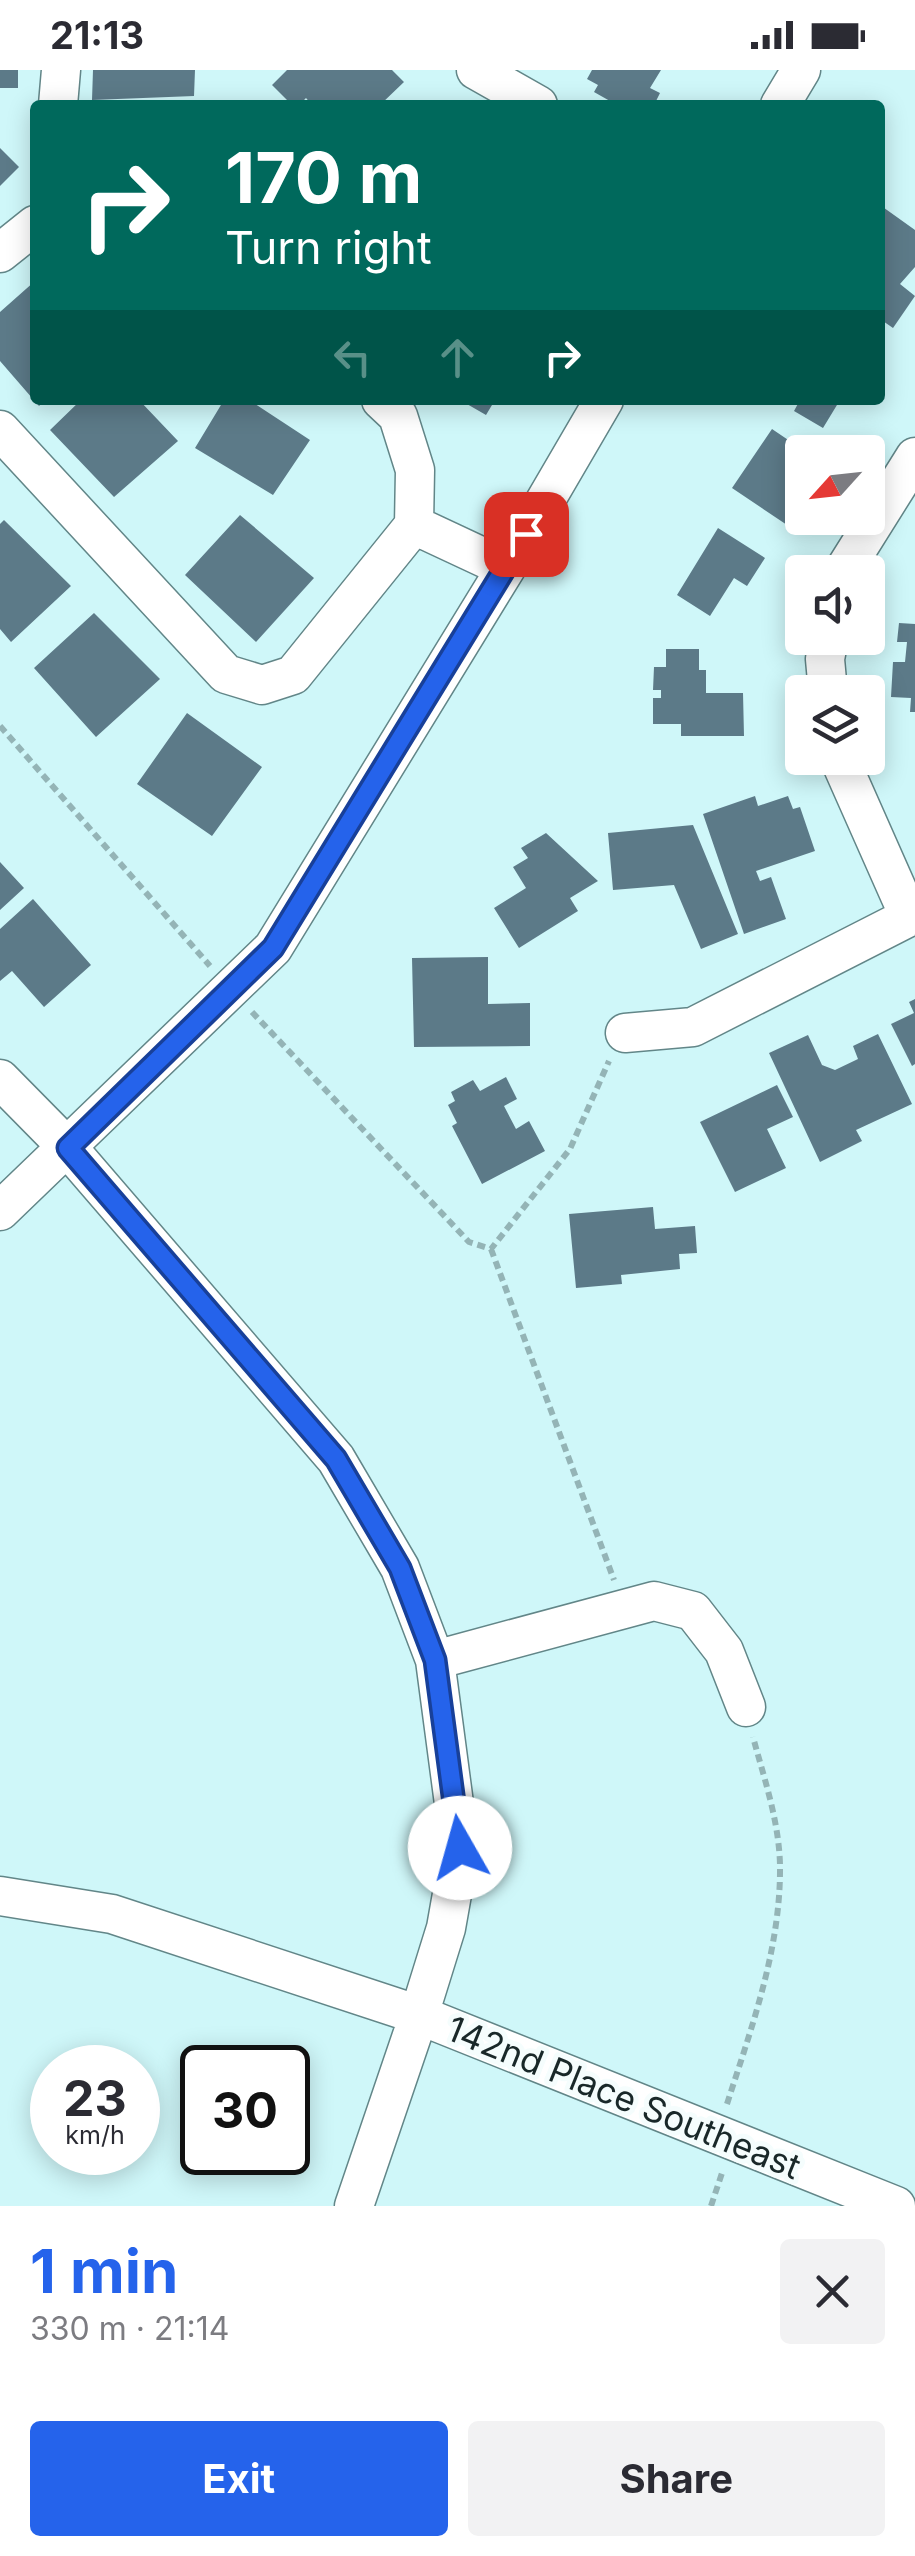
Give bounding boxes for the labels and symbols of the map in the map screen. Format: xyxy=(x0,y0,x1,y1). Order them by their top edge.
north arrow xyxy=(785,435,885,535)
pin xyxy=(484,492,569,577)
position arrow xyxy=(408,1796,512,1900)
street label: 142nd Place Southeast xyxy=(441,2007,807,2187)
speed limit sign: 30 xyxy=(180,2045,310,2175)

